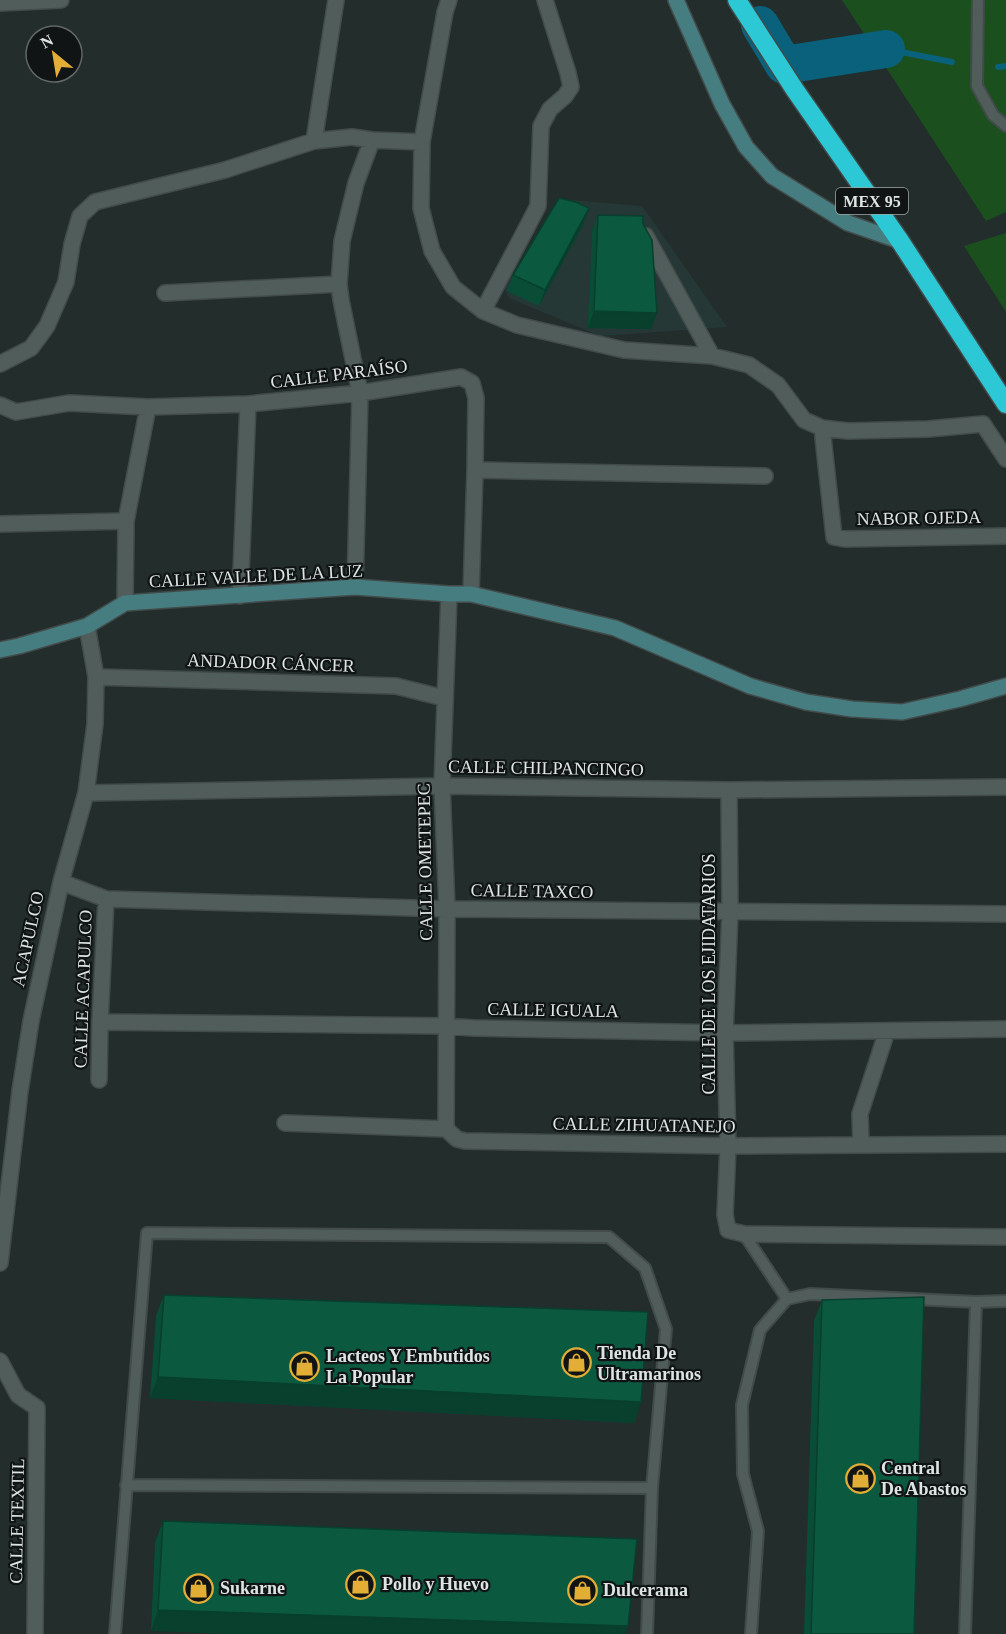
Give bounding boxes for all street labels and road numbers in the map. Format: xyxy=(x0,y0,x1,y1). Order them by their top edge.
road number: MEX 95 xyxy=(836,188,908,214)
street label: CALLE PARAÍSO xyxy=(269,355,409,392)
street label: NABOR OJEDA xyxy=(857,507,981,529)
street label: CALLE VALLE DE LA LUZ xyxy=(148,560,364,592)
street label: ANDADOR CÁNCER xyxy=(187,649,355,676)
street label: CALLE CHILPANCINGO xyxy=(448,756,644,780)
street label: CALLE OMETEPEC xyxy=(414,783,436,941)
street label: CALLE DE LOS EJIDATARIOS xyxy=(699,853,719,1095)
street label: CALLE TAXCO xyxy=(470,880,594,902)
street label: ACAPULCO xyxy=(8,889,48,989)
street label: CALLE ACAPULCO xyxy=(70,909,96,1069)
street label: CALLE IGUALA xyxy=(487,999,619,1021)
street label: CALLE ZIHUATANEJO xyxy=(552,1113,736,1137)
street label: CALLE TEXTIL xyxy=(6,1458,28,1584)

